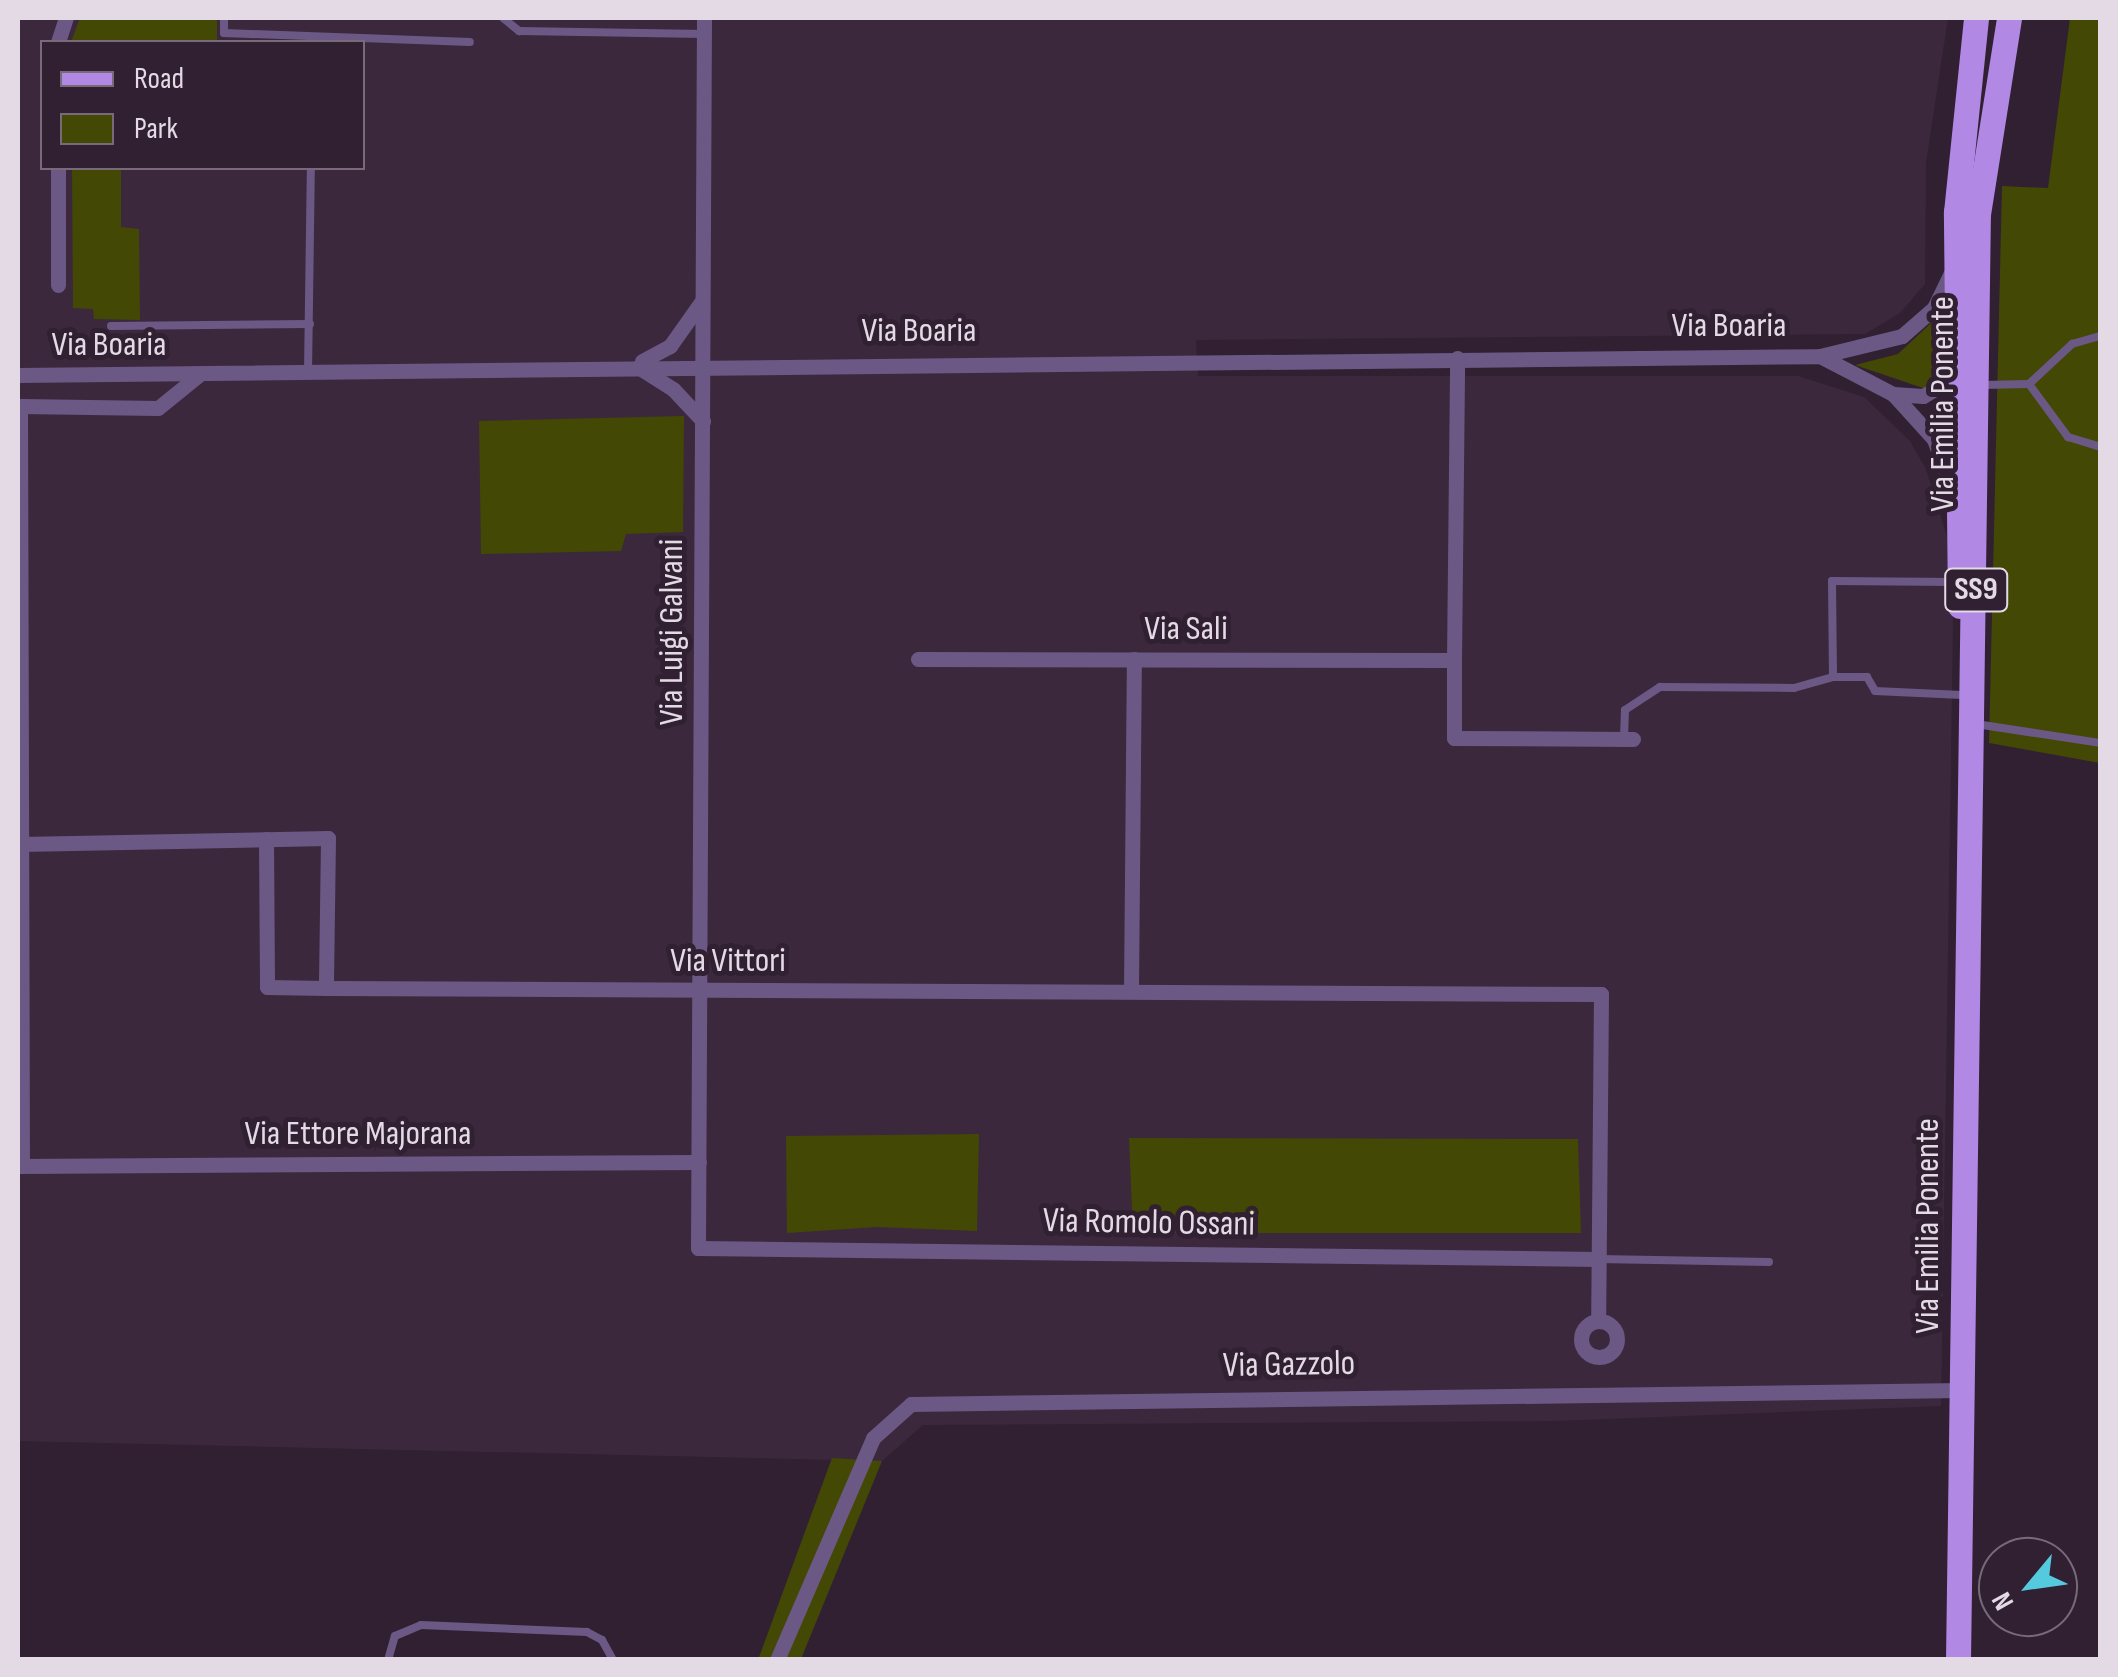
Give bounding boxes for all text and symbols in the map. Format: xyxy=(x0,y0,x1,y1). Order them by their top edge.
legend xyxy=(40,40,365,170)
text: Road xyxy=(134,61,184,97)
text: Park xyxy=(134,111,178,147)
street label: Via Emilia Ponente xyxy=(1922,296,1964,512)
street label: Via Boaria xyxy=(1672,305,1786,347)
street label: Via Boaria xyxy=(862,310,976,352)
street label: Via Boaria xyxy=(52,324,166,366)
street label: Via Luigi Galvani xyxy=(651,539,693,725)
road number: SS9 xyxy=(1944,563,2008,617)
street label: Via Sali xyxy=(1144,608,1228,650)
street label: Via Vittori xyxy=(670,940,786,982)
street label: Via Ettore Majorana xyxy=(245,1113,471,1155)
street label: Via Emilia Ponente xyxy=(1907,1118,1949,1334)
street label: Via Romolo Ossani xyxy=(1043,1200,1255,1246)
street label: Via Gazzolo xyxy=(1223,1343,1355,1387)
north arrow xyxy=(1978,1537,2078,1637)
text: N xyxy=(1985,1586,2021,1615)

